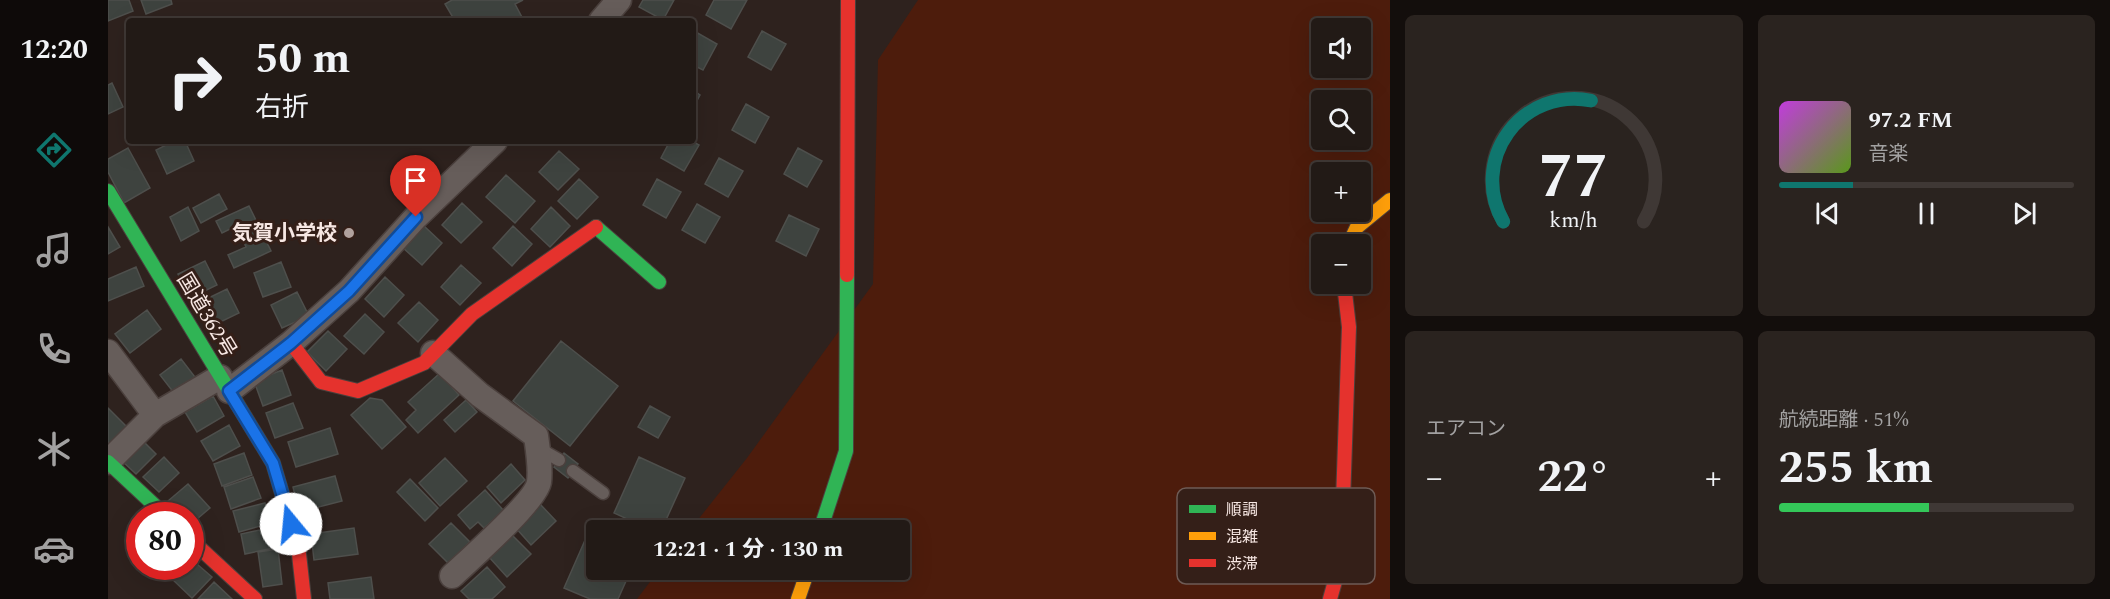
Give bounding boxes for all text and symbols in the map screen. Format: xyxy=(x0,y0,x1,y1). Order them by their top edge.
map controls xyxy=(1311,18,1371,294)
button: sound xyxy=(1311,18,1371,78)
text: 50 m xyxy=(255,28,350,91)
text: 12:20 xyxy=(20,29,88,71)
icon: right xyxy=(156,42,234,120)
text: 右折 xyxy=(255,87,309,129)
button: search xyxy=(1311,90,1371,150)
text: 97.2 FM xyxy=(1869,104,1953,137)
icon: directions xyxy=(33,129,75,171)
text: 77 xyxy=(1539,131,1609,226)
text: 音楽 xyxy=(1869,139,1909,169)
pin xyxy=(390,155,441,217)
button: + xyxy=(1311,162,1371,222)
icon: arrive xyxy=(399,164,432,197)
icon: previous xyxy=(1811,197,1844,230)
icon: pause xyxy=(1910,197,1943,230)
icon: next xyxy=(2008,197,2041,230)
text: km/h xyxy=(1550,205,1598,238)
place label: 気賀小学校 xyxy=(232,218,337,250)
marker: 気賀小学校 xyxy=(342,226,356,240)
icon: music xyxy=(33,229,75,271)
button: − xyxy=(1311,234,1371,294)
street label: 国道362号 xyxy=(168,267,244,364)
icon: phone xyxy=(33,328,75,370)
text: 航続距離 · 51% xyxy=(1779,405,1909,435)
text: エアコン xyxy=(1426,414,1506,444)
icon: climate xyxy=(33,428,75,470)
text: 255 km xyxy=(1779,434,1933,503)
text: 22° xyxy=(1537,443,1610,512)
text: − xyxy=(1426,453,1443,503)
text: + xyxy=(1705,453,1722,503)
legend xyxy=(1177,488,1375,584)
position arrow xyxy=(259,492,323,556)
text: 順調 xyxy=(1226,498,1258,522)
speed limit sign: 80 xyxy=(126,502,204,580)
text: 混雑 xyxy=(1226,525,1258,549)
icon: car xyxy=(33,528,75,570)
text: 12:21 · 1 分 · 130 m xyxy=(653,533,843,566)
text: 渋滞 xyxy=(1226,552,1258,576)

